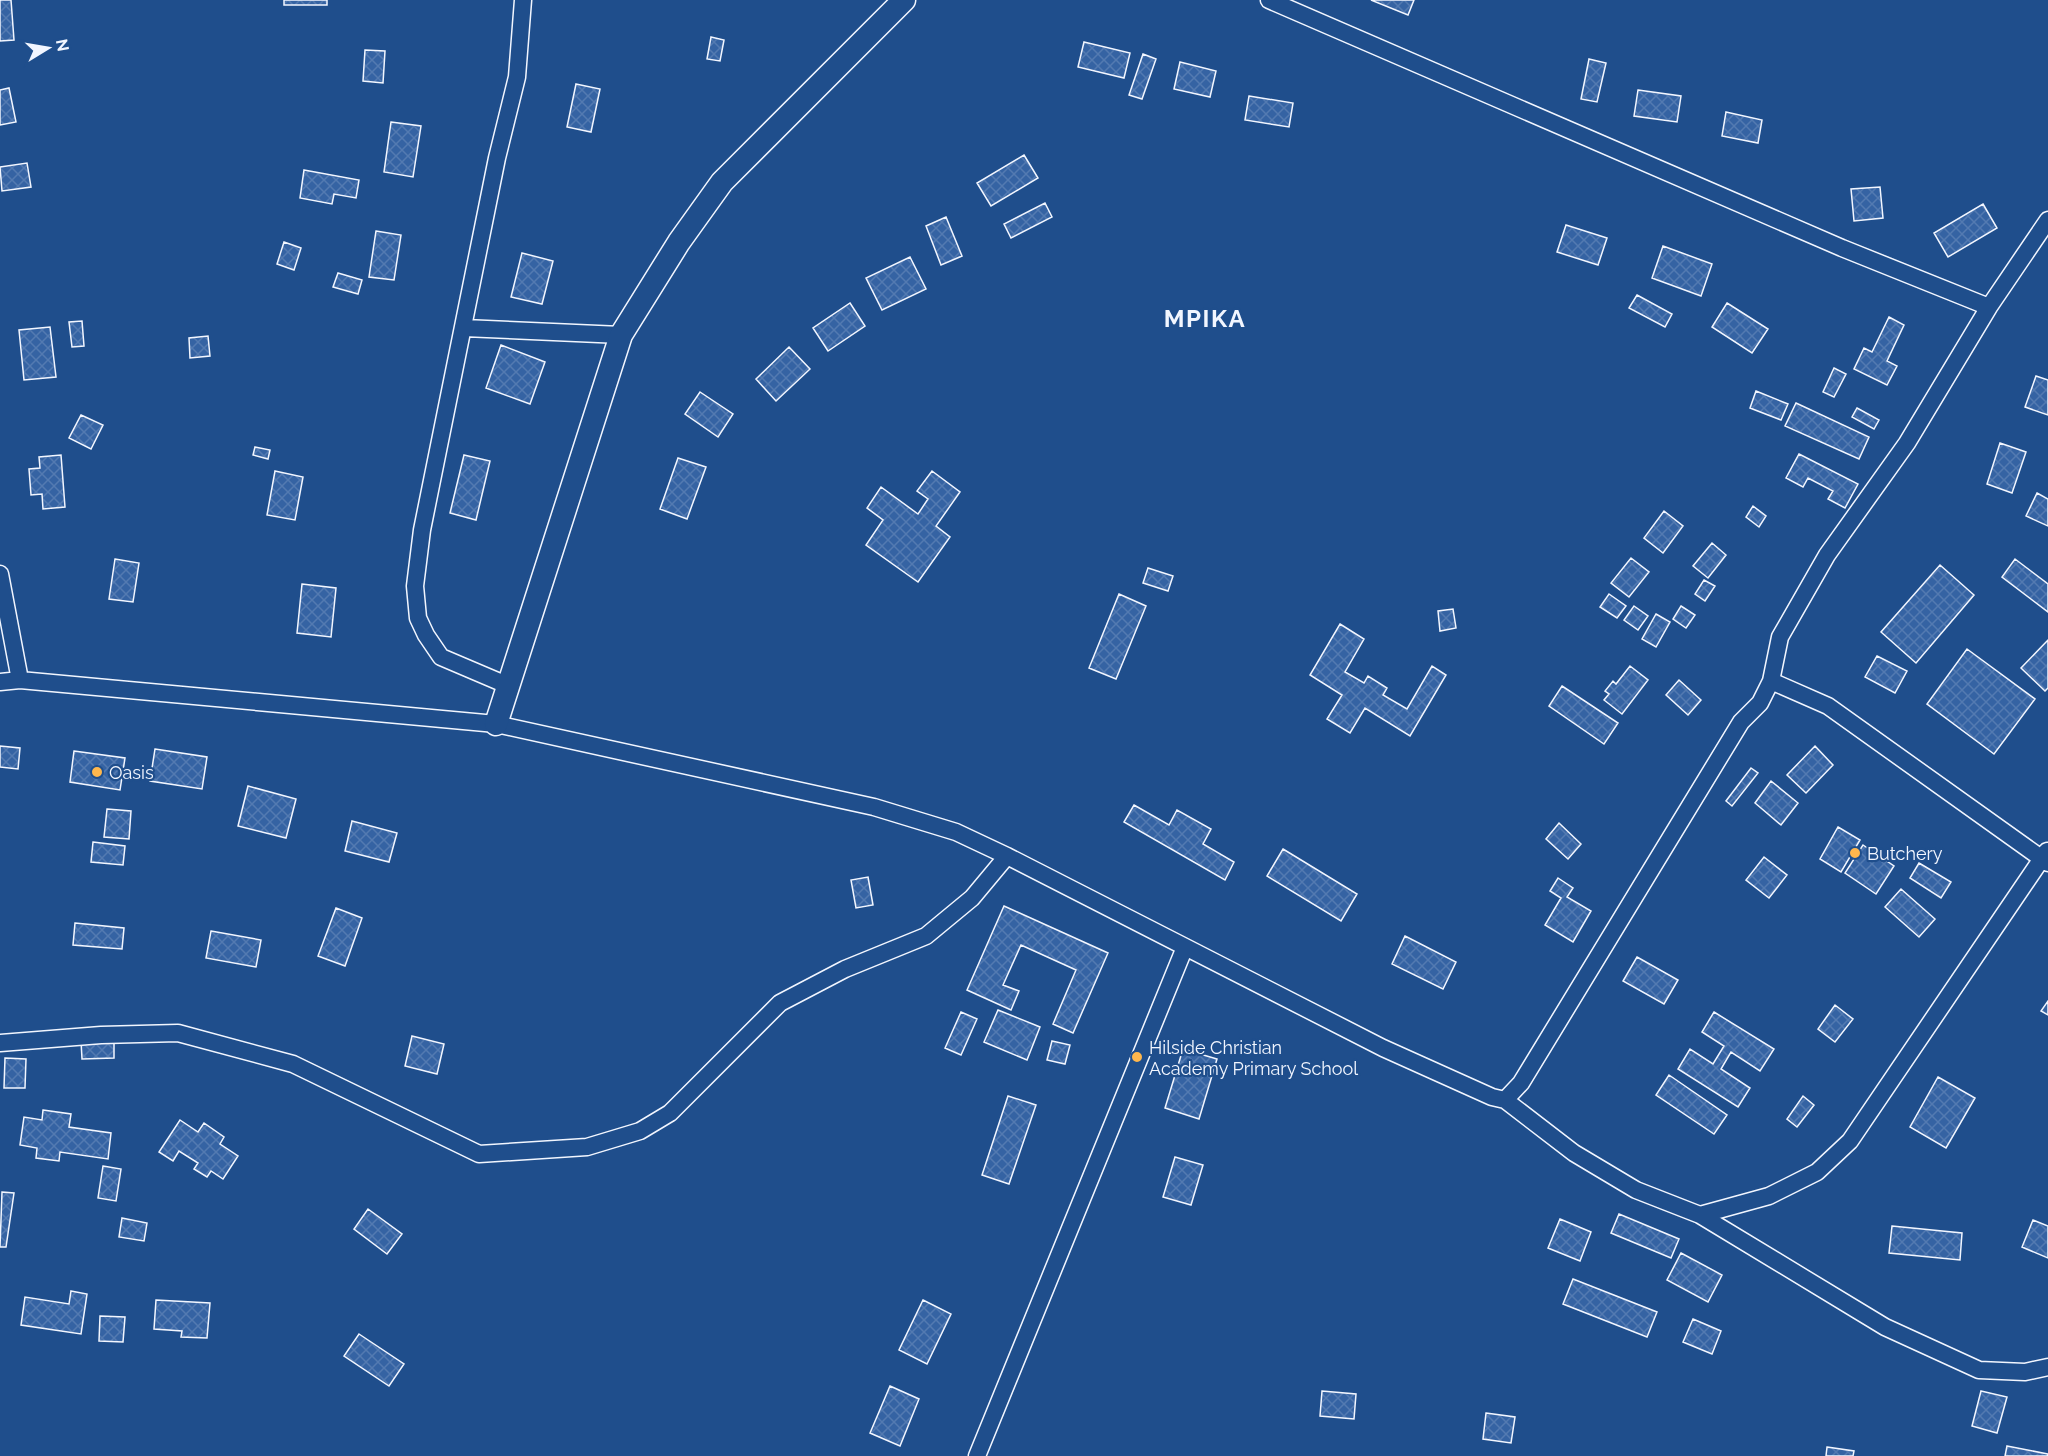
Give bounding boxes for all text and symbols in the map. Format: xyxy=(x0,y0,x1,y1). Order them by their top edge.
north arrow xyxy=(18,18,78,78)
text: N xyxy=(52,37,73,53)
district label: MPIKA xyxy=(1164,304,1246,333)
place label: Oasis xyxy=(109,762,154,783)
marker: Oasis xyxy=(90,765,104,779)
place label: Butchery xyxy=(1867,843,1943,864)
marker: Butchery xyxy=(1848,846,1862,860)
place label: Hilside Christian Academy Primary School xyxy=(1149,1037,1358,1079)
marker: Hilside Christian Academy Primary School xyxy=(1130,1050,1144,1064)

